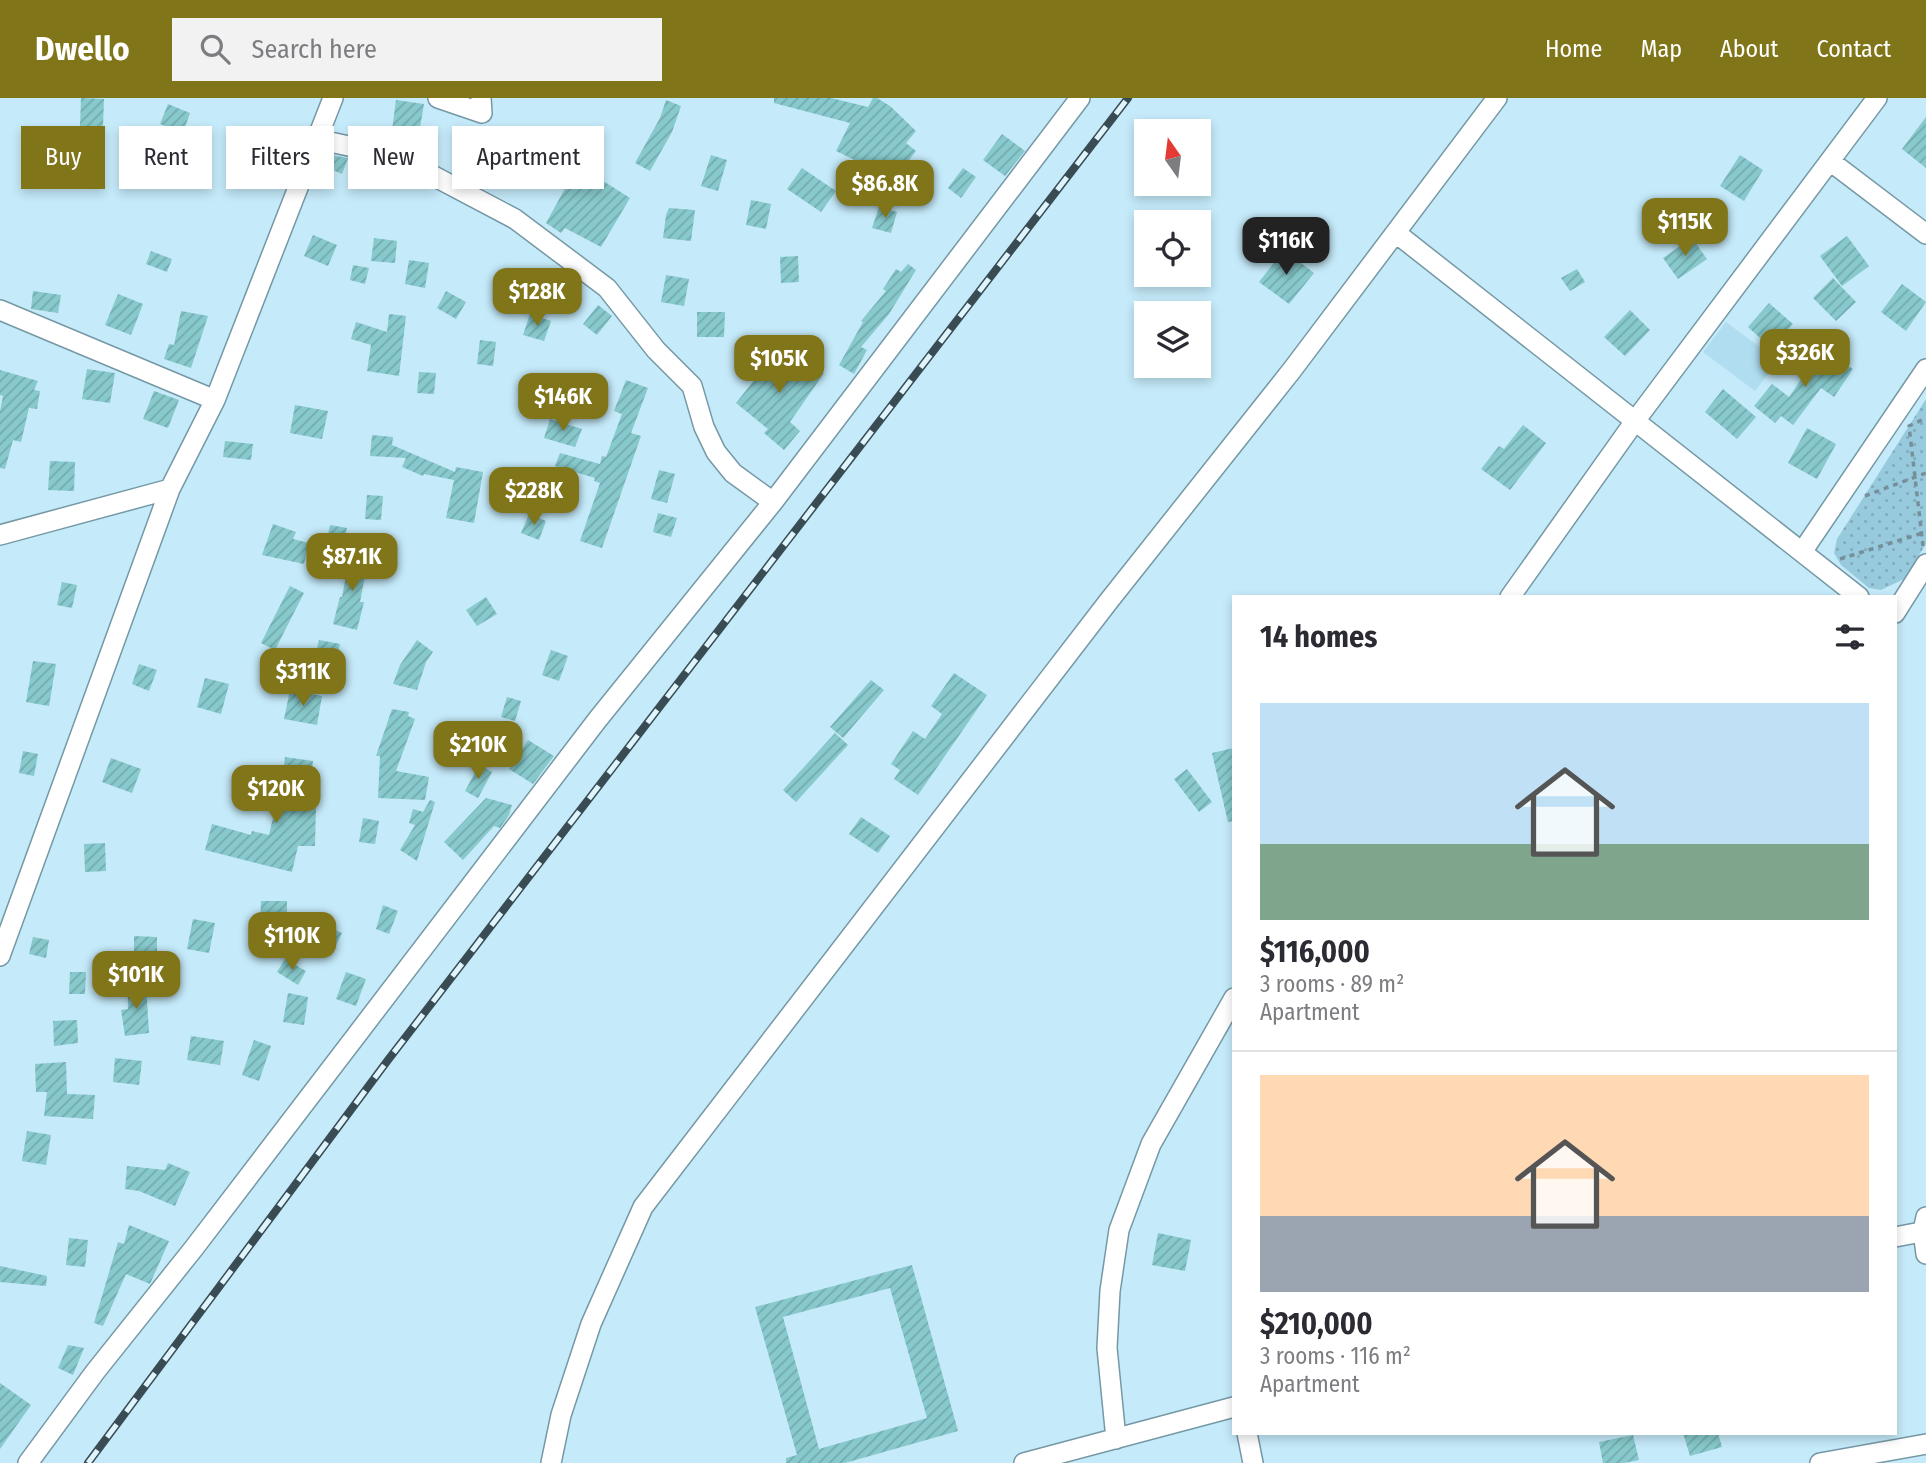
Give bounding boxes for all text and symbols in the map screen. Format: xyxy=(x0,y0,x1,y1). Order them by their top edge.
search box xyxy=(172,18,662,81)
text: Dwello xyxy=(35,29,130,69)
icon: search xyxy=(196,30,234,68)
text: Search here xyxy=(252,34,377,65)
text: Home xyxy=(1545,35,1602,63)
text: Map xyxy=(1640,35,1682,63)
text: About xyxy=(1720,35,1778,63)
text: Contact xyxy=(1816,35,1891,63)
north arrow xyxy=(1134,119,1211,196)
map controls xyxy=(1134,119,1211,378)
chip: Buy xyxy=(21,126,105,189)
chip: Rent xyxy=(119,126,212,189)
chip: Filters xyxy=(226,126,334,189)
chip: New xyxy=(348,126,438,189)
chip: Apartment xyxy=(452,126,604,189)
pin: $86.8K xyxy=(828,160,942,220)
text: $86.8K xyxy=(852,169,918,197)
pin: $115K xyxy=(1636,198,1734,258)
text: $115K xyxy=(1658,207,1712,235)
button: locate xyxy=(1134,210,1211,287)
pin: $116K xyxy=(1237,218,1335,277)
text: $116K xyxy=(1258,226,1314,254)
pin: $128K xyxy=(488,268,586,328)
text: $128K xyxy=(509,277,565,305)
button: layers xyxy=(1134,301,1211,378)
pin: $326K xyxy=(1756,330,1854,389)
pin: $105K xyxy=(730,336,828,395)
text: $326K xyxy=(1776,338,1834,366)
text: $105K xyxy=(750,344,808,372)
pin: $146K xyxy=(514,374,612,433)
text: $146K xyxy=(534,382,592,410)
pin: $228K xyxy=(485,468,583,527)
text: $228K xyxy=(505,476,563,504)
pin: $87.1K xyxy=(295,533,409,593)
text: $87.1K xyxy=(322,542,382,570)
icon: filters xyxy=(1831,618,1869,656)
text: 14 homes xyxy=(1260,619,1377,655)
pin: $311K xyxy=(254,648,352,708)
text: $311K xyxy=(276,657,330,685)
pin: $210K xyxy=(429,722,527,781)
text: $210K xyxy=(449,730,507,758)
icon: home xyxy=(1502,749,1628,875)
pin: $120K xyxy=(227,766,325,825)
text: $120K xyxy=(248,774,304,802)
pin: $110K xyxy=(243,912,341,972)
text: $110K xyxy=(264,921,320,949)
text: $116,000 xyxy=(1260,934,1370,970)
pin: $101K xyxy=(87,951,185,1011)
text: $101K xyxy=(108,960,164,988)
text: 3 rooms · 89 m² xyxy=(1260,970,1404,998)
text: Apartment xyxy=(1260,998,1360,1026)
icon: home xyxy=(1502,1121,1628,1247)
text: $210,000 xyxy=(1260,1306,1373,1342)
text: 3 rooms · 116 m² xyxy=(1260,1342,1411,1370)
text: Apartment xyxy=(1260,1370,1360,1398)

